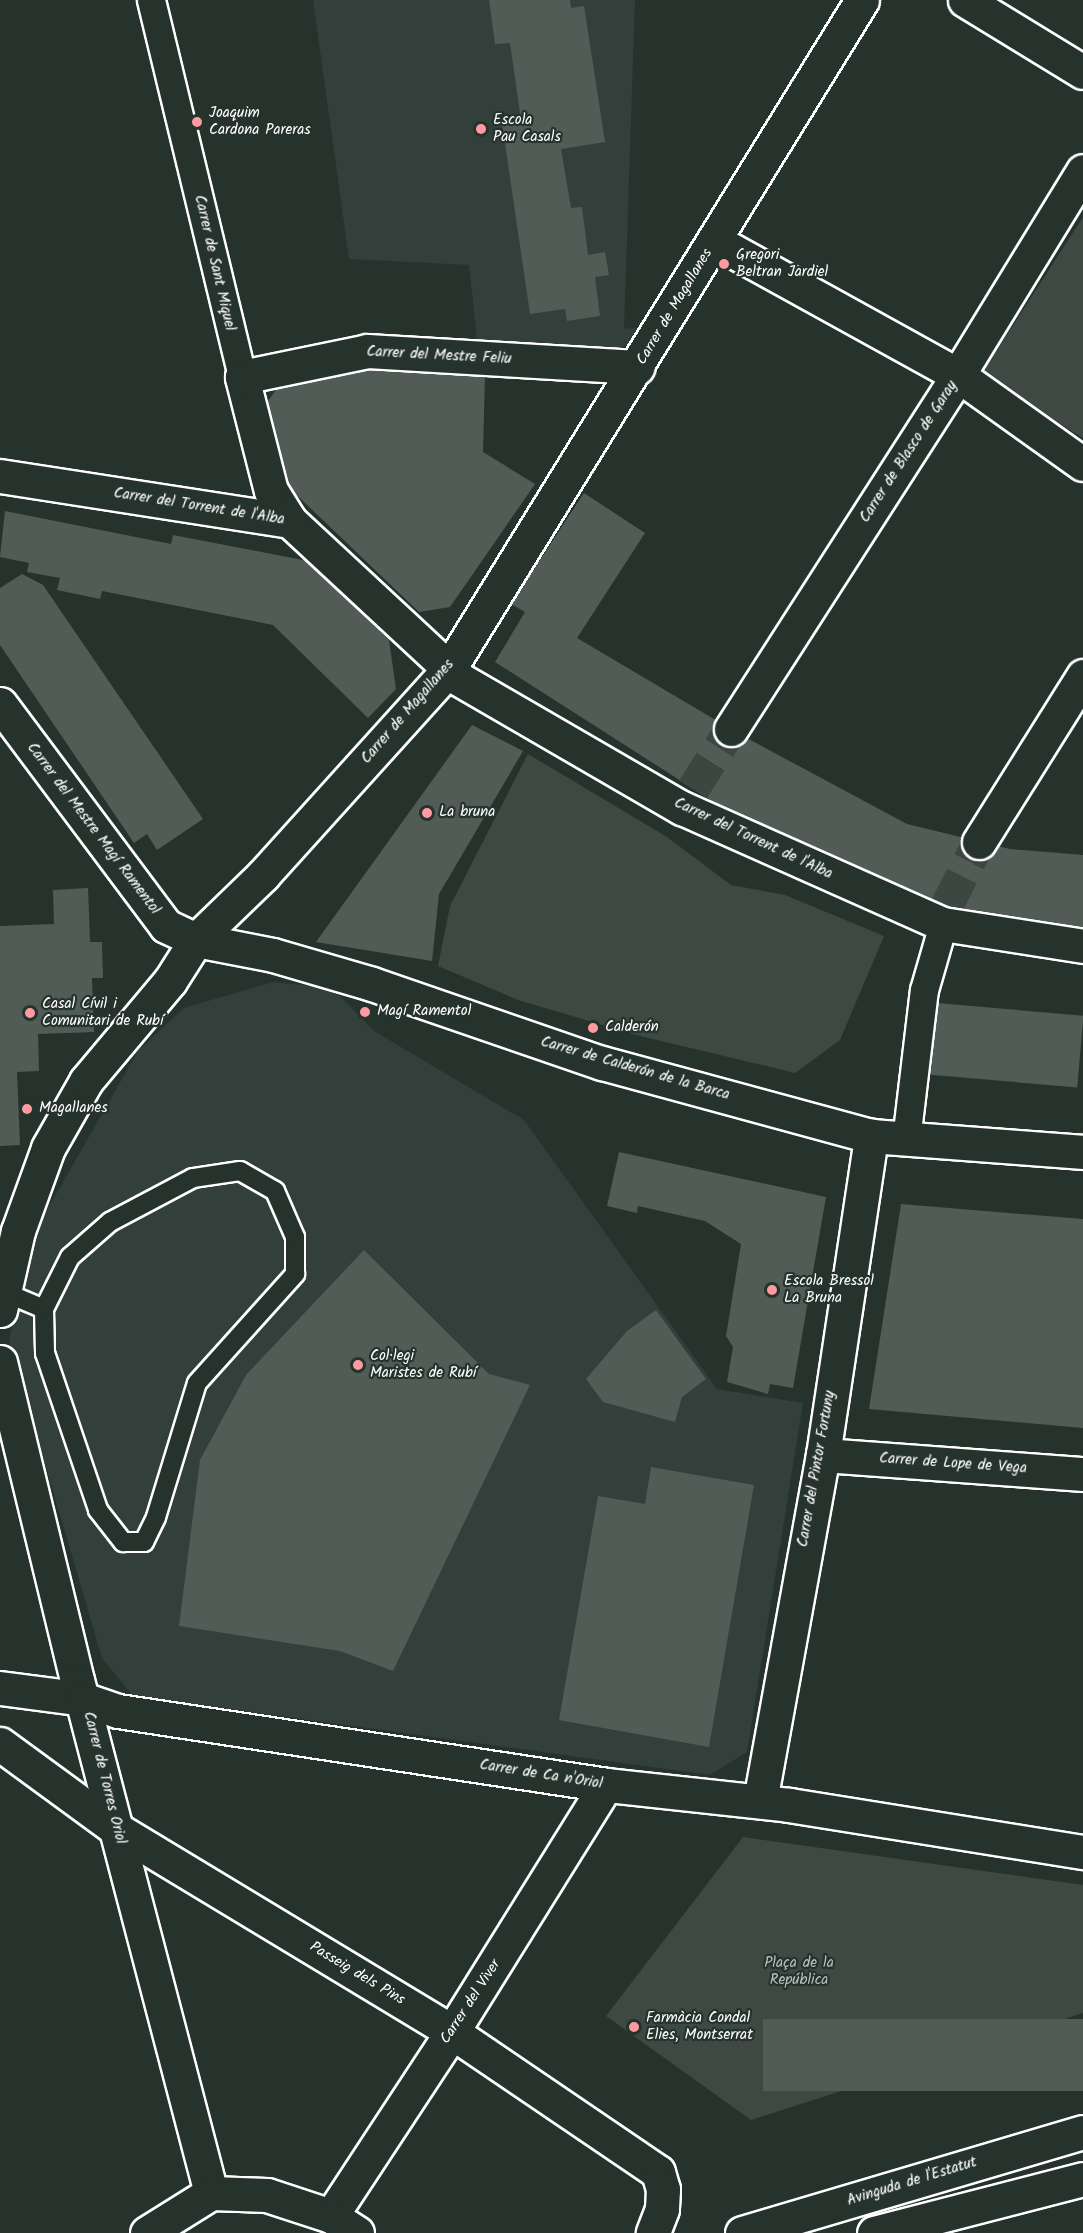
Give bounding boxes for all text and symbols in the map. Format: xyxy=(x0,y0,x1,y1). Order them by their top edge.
place label: Joaquim Cardona Pareras xyxy=(209,104,311,139)
place label: Escola Pau Casals xyxy=(493,111,561,146)
marker: Joaquim Cardona Pareras xyxy=(190,115,204,129)
marker: Escola Pau Casals xyxy=(474,122,488,136)
street label: Carrer de Sant Miquel xyxy=(190,193,238,333)
street label: Carrer de Magallanes xyxy=(633,246,717,368)
place label: Gregori Beltran Jardiel xyxy=(736,246,828,281)
marker: Gregori Beltran Jardiel xyxy=(717,257,731,271)
street label: Carrer del Mestre Feliu xyxy=(366,343,512,369)
street label: Carrer de Blasco de Garay xyxy=(856,378,962,526)
street label: Carrer del Torrent de l'Alba xyxy=(112,485,286,529)
street label: Carrer de Magallanes xyxy=(358,656,458,768)
street label: Carrer del Mestre Magí Ramentol xyxy=(22,740,164,918)
street label: Carrer del Torrent de l'Alba xyxy=(671,794,835,884)
place label: La bruna xyxy=(439,804,495,822)
marker: La bruna xyxy=(420,806,434,820)
place label: Casal Cívil i Comunitari de Rubí xyxy=(42,995,164,1030)
place label: Magí Ramentol xyxy=(377,1003,471,1021)
marker: Magí Ramentol xyxy=(358,1005,372,1019)
marker: Casal Cívil i Comunitari de Rubí xyxy=(23,1006,37,1020)
place label: Calderón xyxy=(605,1019,659,1037)
marker: Calderón xyxy=(586,1021,600,1035)
street label: Carrer de Calderón de la Barca xyxy=(538,1033,732,1105)
place label: Magallanes xyxy=(39,1100,108,1118)
marker: Magallanes xyxy=(20,1102,34,1116)
place label: Escola Bressol La Bruna xyxy=(784,1272,874,1307)
marker: Escola Bressol La Bruna xyxy=(765,1283,779,1297)
place label: Col·legi Maristes de Rubí xyxy=(370,1347,476,1382)
marker: Col·legi Maristes de Rubí xyxy=(351,1358,365,1372)
street label: Carrer del Pintor Fortuny xyxy=(794,1389,840,1549)
street label: Carrer de Lope de Vega xyxy=(879,1450,1027,1478)
street label: Carrer de Torres Oriol xyxy=(79,1710,129,1846)
street label: Carrer de Ca n'Oriol xyxy=(478,1756,604,1794)
street label: Passeig dels Pins xyxy=(306,1939,408,2009)
park label: Plaça de la República xyxy=(764,1954,834,1989)
street label: Carrer del Viver xyxy=(437,1956,505,2048)
place label: Farmàcia Condal Elies, Montserrat xyxy=(646,2009,753,2044)
marker: Farmàcia Condal Elies, Montserrat xyxy=(627,2020,641,2034)
street label: Avinguda de l'Estatut xyxy=(845,2154,979,2210)

